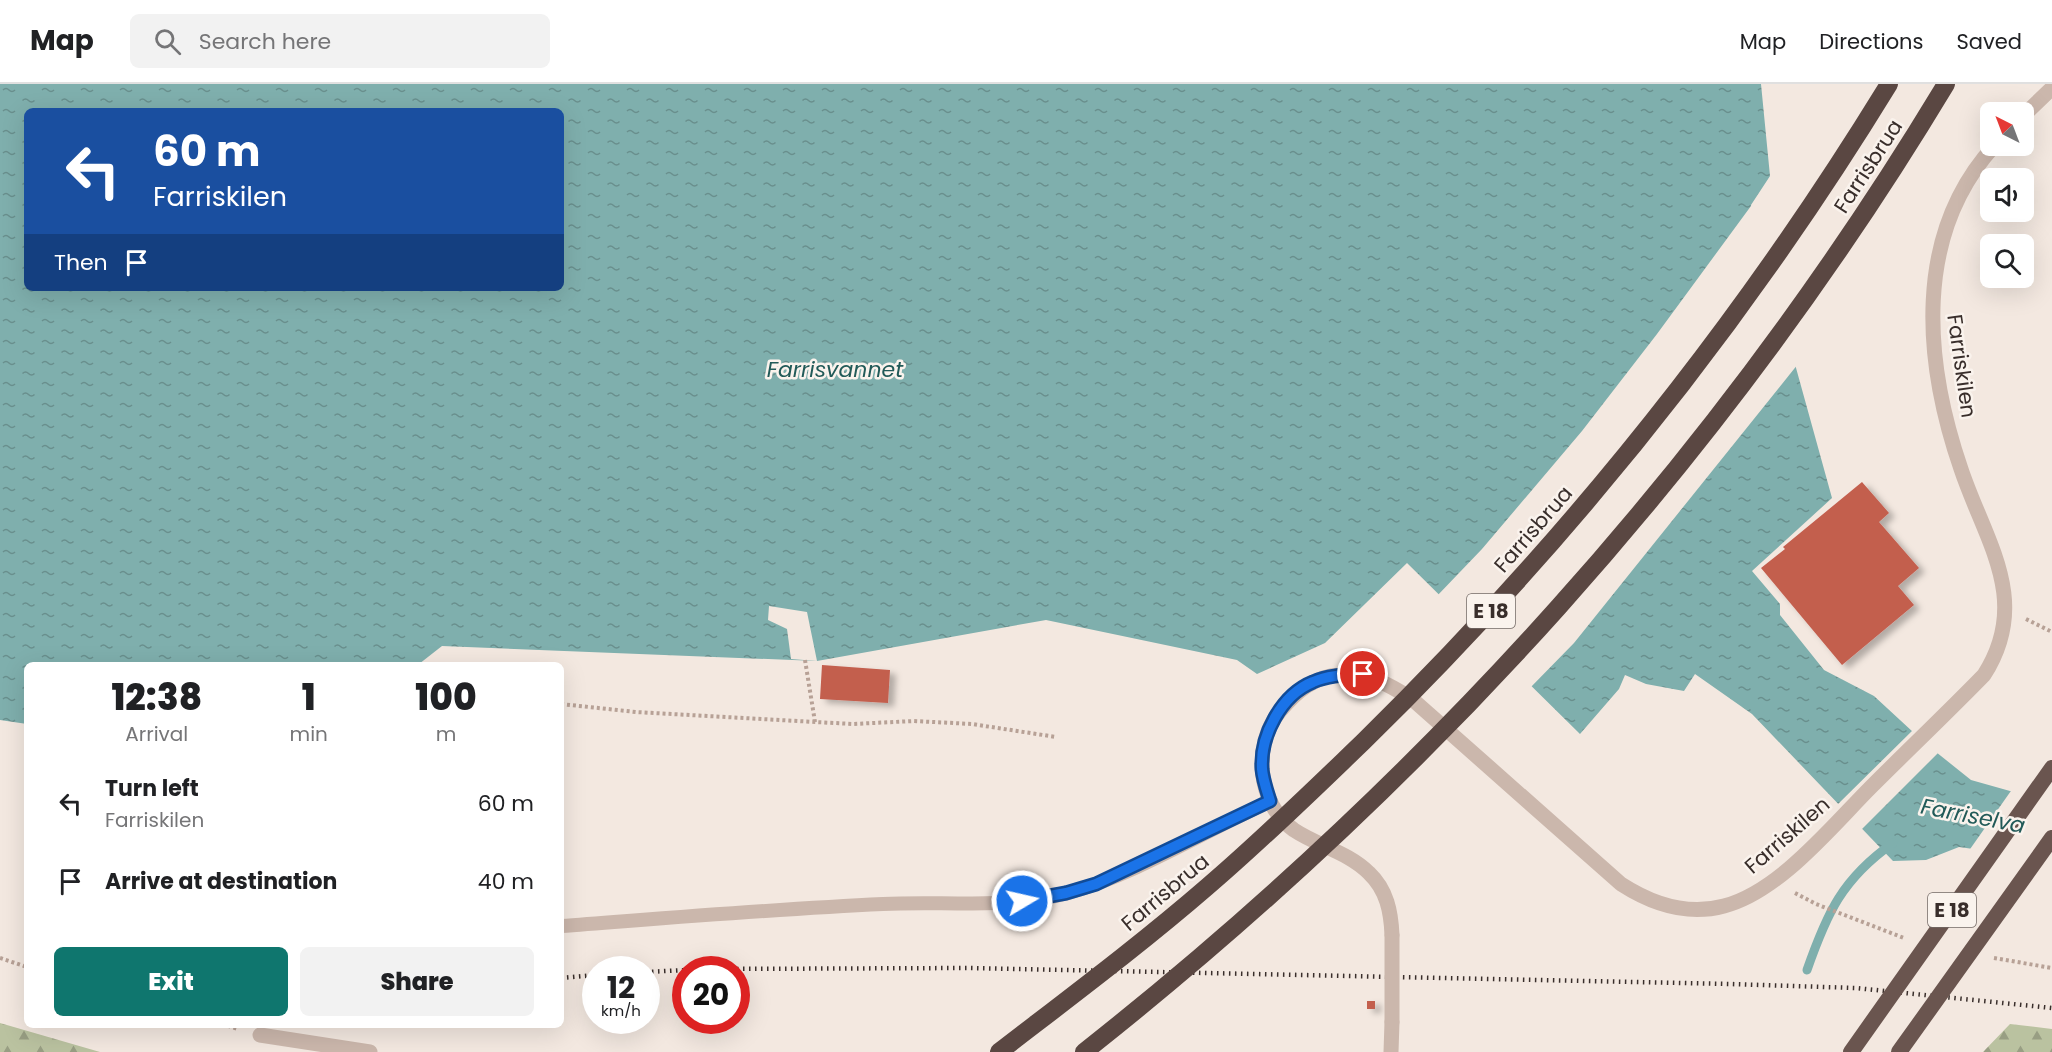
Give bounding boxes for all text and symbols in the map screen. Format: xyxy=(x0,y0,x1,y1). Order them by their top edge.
search box xyxy=(130,14,550,68)
text: Map xyxy=(30,21,94,60)
icon: search xyxy=(151,25,184,58)
text: Search here xyxy=(199,26,331,57)
text: Map xyxy=(1740,27,1786,56)
text: Directions xyxy=(1819,27,1923,56)
text: Saved xyxy=(1956,27,2022,56)
north arrow xyxy=(1980,102,2034,156)
map controls xyxy=(1980,102,2034,288)
street label: Farrisbrua xyxy=(1827,114,1909,218)
text: 60 m xyxy=(153,122,261,181)
icon: left xyxy=(54,132,132,210)
button: sound xyxy=(1980,168,2034,222)
text: Farriskilen xyxy=(153,178,287,215)
button: search xyxy=(1980,234,2034,288)
icon: arrive xyxy=(120,246,153,279)
text: Then xyxy=(54,247,108,278)
street label: Farriskilen xyxy=(1940,312,1984,420)
water label: Farrisvannet xyxy=(767,354,904,385)
street label: Farrisbrua xyxy=(1487,479,1579,579)
road number: E 18 xyxy=(1467,594,1515,628)
pin xyxy=(1337,648,1388,699)
icon: arrive xyxy=(1346,657,1379,690)
text: 12:38 xyxy=(111,672,202,723)
text: 1 xyxy=(302,672,316,723)
text: 100 xyxy=(415,672,477,723)
text: Arrival xyxy=(125,720,188,748)
text: min xyxy=(290,720,328,748)
text: m xyxy=(436,720,456,748)
text: Turn left xyxy=(105,773,199,804)
icon: left xyxy=(54,787,87,820)
text: 60 m xyxy=(478,788,534,819)
street label: Farriskilen xyxy=(1738,790,1836,880)
water label: Farriselva xyxy=(1918,791,2028,841)
text: Farriskilen xyxy=(105,806,204,834)
street label: Farrisbrua xyxy=(1115,847,1215,937)
icon: arrive xyxy=(54,865,87,898)
text: Arrive at destination xyxy=(105,866,337,897)
text: 40 m xyxy=(478,866,534,897)
position arrow xyxy=(990,869,1054,933)
road number: E 18 xyxy=(1928,893,1976,927)
button: Exit xyxy=(54,947,288,1016)
button: Share xyxy=(300,947,534,1016)
speed limit sign: 20 xyxy=(672,956,750,1034)
text: 12 xyxy=(607,966,635,1009)
text: km/h xyxy=(601,1000,641,1021)

